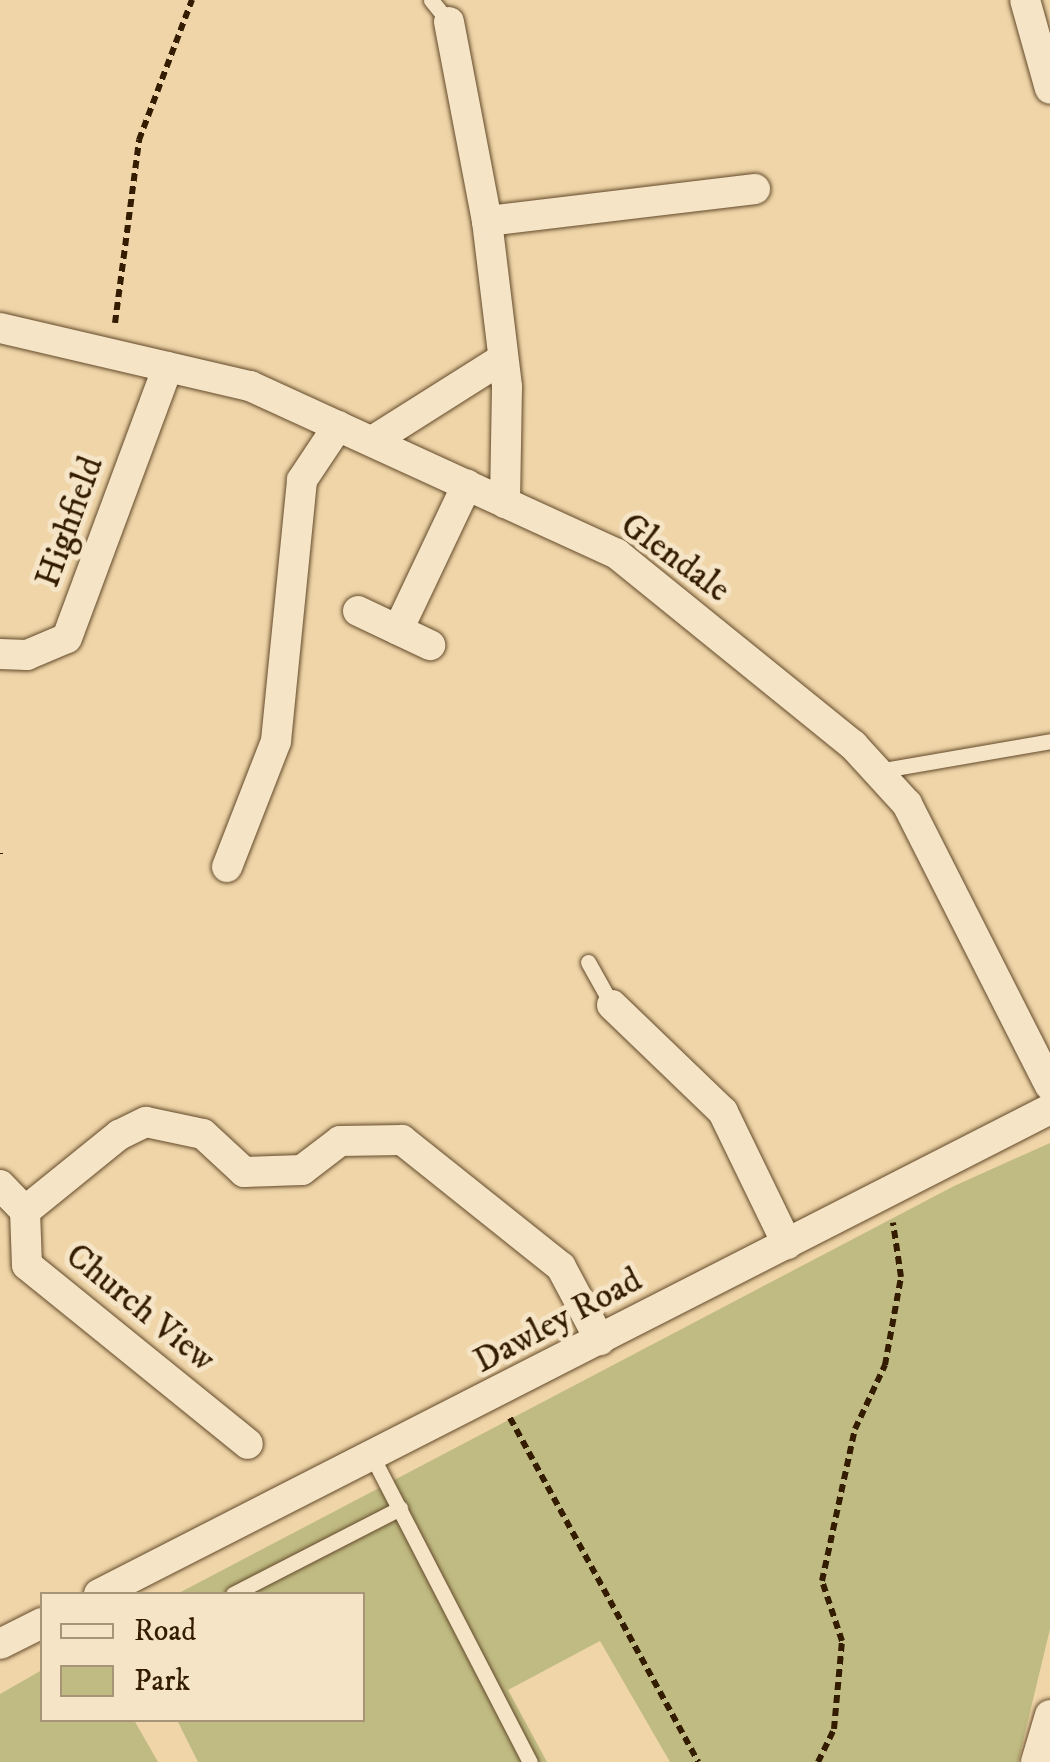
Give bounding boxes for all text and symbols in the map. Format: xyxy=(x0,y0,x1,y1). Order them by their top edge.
street label: Highfield xyxy=(27,451,113,593)
street label: Glendale xyxy=(612,504,738,612)
street label: Church View xyxy=(57,1235,223,1381)
street label: Dawley Road xyxy=(467,1259,649,1383)
legend xyxy=(40,1592,365,1722)
text: Road xyxy=(134,1613,196,1650)
text: Park xyxy=(134,1663,190,1700)

